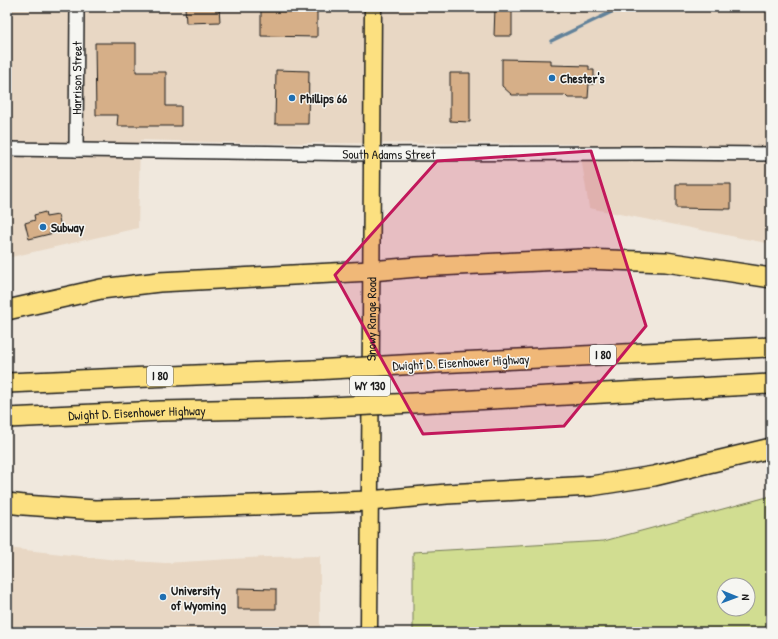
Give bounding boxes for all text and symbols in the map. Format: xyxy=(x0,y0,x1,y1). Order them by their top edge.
street label: Harrison Street xyxy=(67,41,86,115)
place label: Chester's xyxy=(560,69,605,87)
marker: Chester's xyxy=(547,73,557,83)
place label: Phillips 66 xyxy=(300,89,348,108)
marker: Phillips 66 xyxy=(287,93,297,103)
street label: South Adams Street xyxy=(342,145,436,163)
place label: Subway xyxy=(51,218,85,237)
marker: Subway xyxy=(38,222,48,232)
street label: Snowy Range Road xyxy=(362,277,380,361)
road number: I 80 xyxy=(590,345,616,365)
street label: Dwight D. Eisenhower Highway xyxy=(392,349,530,375)
road number: I 80 xyxy=(147,366,173,386)
road number: WY 130 xyxy=(350,376,390,396)
street label: Dwight D. Eisenhower Highway xyxy=(68,401,206,424)
north arrow xyxy=(716,577,756,617)
place label: University of Wyoming xyxy=(171,581,226,615)
marker: University of Wyoming xyxy=(158,592,168,602)
text: N xyxy=(739,594,753,600)

